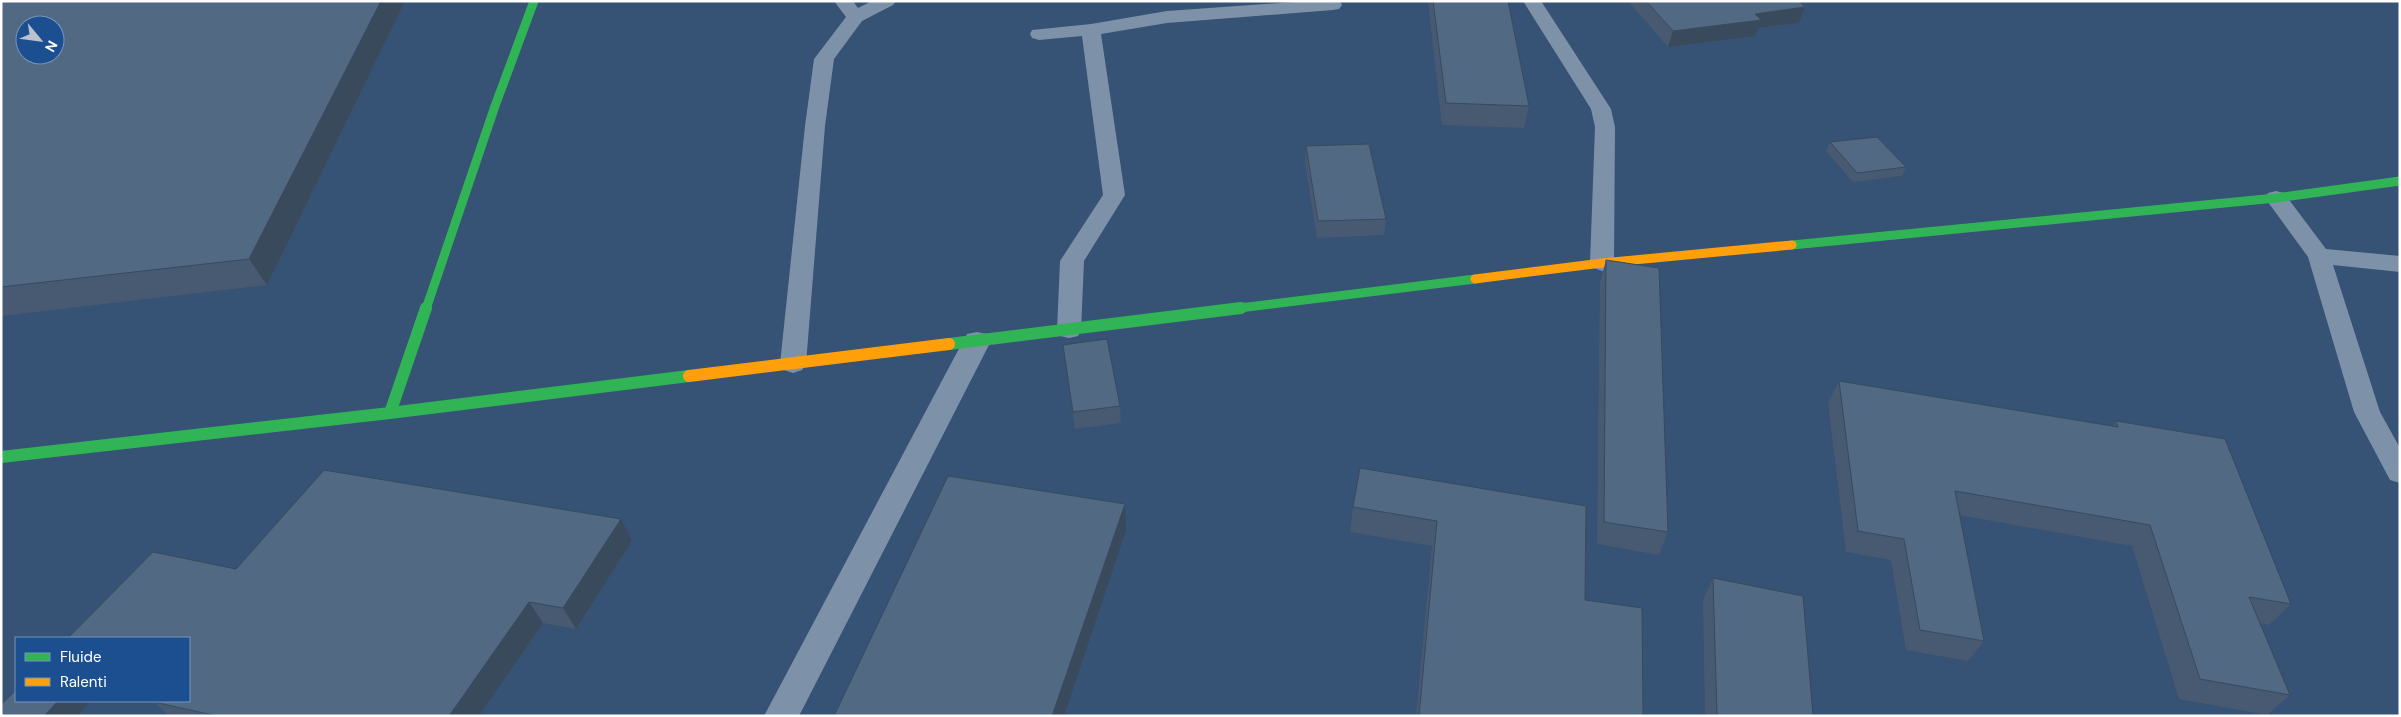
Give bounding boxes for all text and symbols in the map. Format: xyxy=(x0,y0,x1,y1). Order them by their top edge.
north arrow xyxy=(15,15,65,65)
text: N xyxy=(41,37,62,55)
legend xyxy=(15,637,190,702)
text: Fluide xyxy=(60,647,102,667)
text: Ralenti xyxy=(60,672,107,692)

